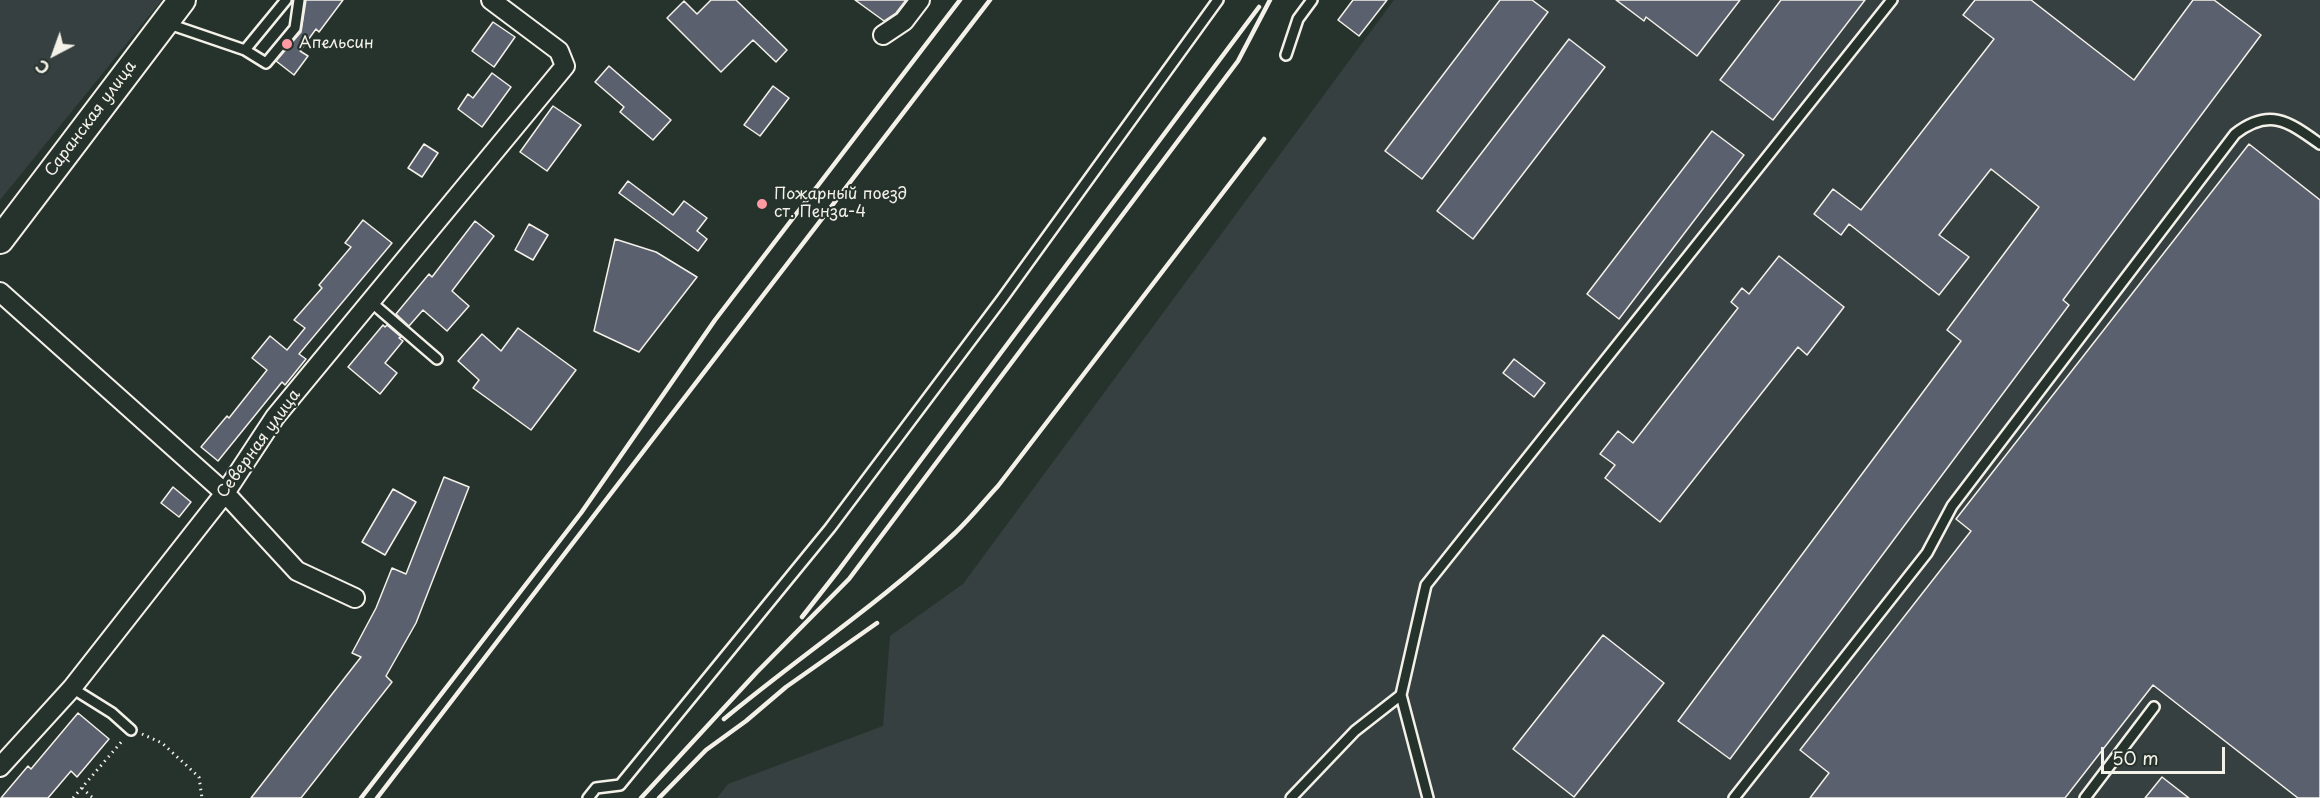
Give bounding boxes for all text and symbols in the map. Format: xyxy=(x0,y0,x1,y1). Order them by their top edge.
north arrow xyxy=(24,24,84,84)
place label: Апельсин xyxy=(299,34,374,54)
marker: Апельсин xyxy=(280,37,294,51)
street label: Саранская улица xyxy=(41,57,141,181)
place label: Пожарный поезд ст. Пенза-4 xyxy=(774,185,907,223)
marker: Пожарный поезд ст. Пенза-4 xyxy=(755,197,769,211)
street label: Северная улица xyxy=(213,386,305,502)
scale bar xyxy=(2104,735,2228,773)
text: 50 m xyxy=(2112,744,2159,771)

